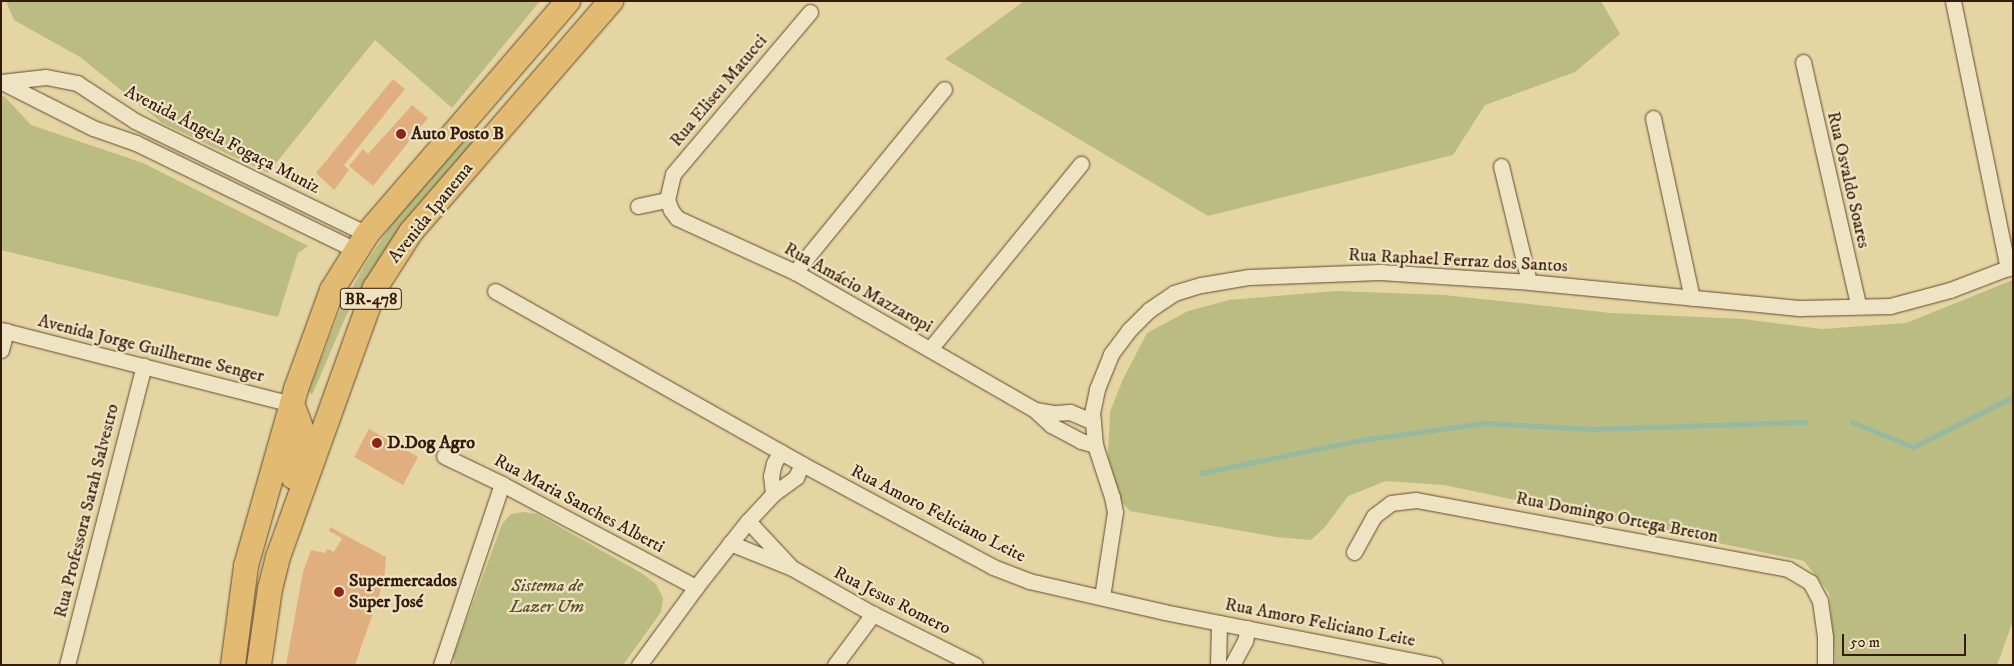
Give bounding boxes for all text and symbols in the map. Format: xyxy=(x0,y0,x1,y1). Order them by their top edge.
street label: Rua Eliseu Matucci xyxy=(666,31,772,151)
street label: Avenida Ângela Fogaça Muniz xyxy=(121,81,323,199)
street label: Rua Osvaldo Soares xyxy=(1822,110,1874,250)
place label: Auto Posto B xyxy=(411,123,504,145)
marker: Auto Posto B xyxy=(395,128,407,140)
street label: Avenida Ipanema xyxy=(384,158,478,268)
street label: Rua Amácio Mazzaropi xyxy=(780,238,936,338)
street label: Rua Raphael Ferraz dos Santos xyxy=(1348,244,1568,278)
road number: BR-478 xyxy=(340,286,402,312)
street label: Avenida Jorge Guilherme Senger xyxy=(36,310,266,388)
street label: Rua Professora Sarah Salvestro xyxy=(50,402,124,620)
place label: D.Dog Agro xyxy=(387,432,475,454)
marker: D.Dog Agro xyxy=(371,437,383,449)
street label: Rua Maria Sanches Alberti xyxy=(490,450,668,558)
street label: Rua Amoro Feliciano Leite xyxy=(847,460,1029,568)
street label: Rua Domingo Ortega Breton xyxy=(1514,488,1720,548)
street label: Rua Jesus Romero xyxy=(830,562,954,640)
place label: Supermercados Super José xyxy=(349,571,457,614)
park label: Sistema de Lazer Um xyxy=(510,576,584,618)
marker: Supermercados Super José xyxy=(333,586,345,598)
street label: Rua Amoro Feliciano Leite xyxy=(1223,594,1417,652)
scale bar xyxy=(1844,624,1968,656)
text: 50 m xyxy=(1850,633,1880,652)

